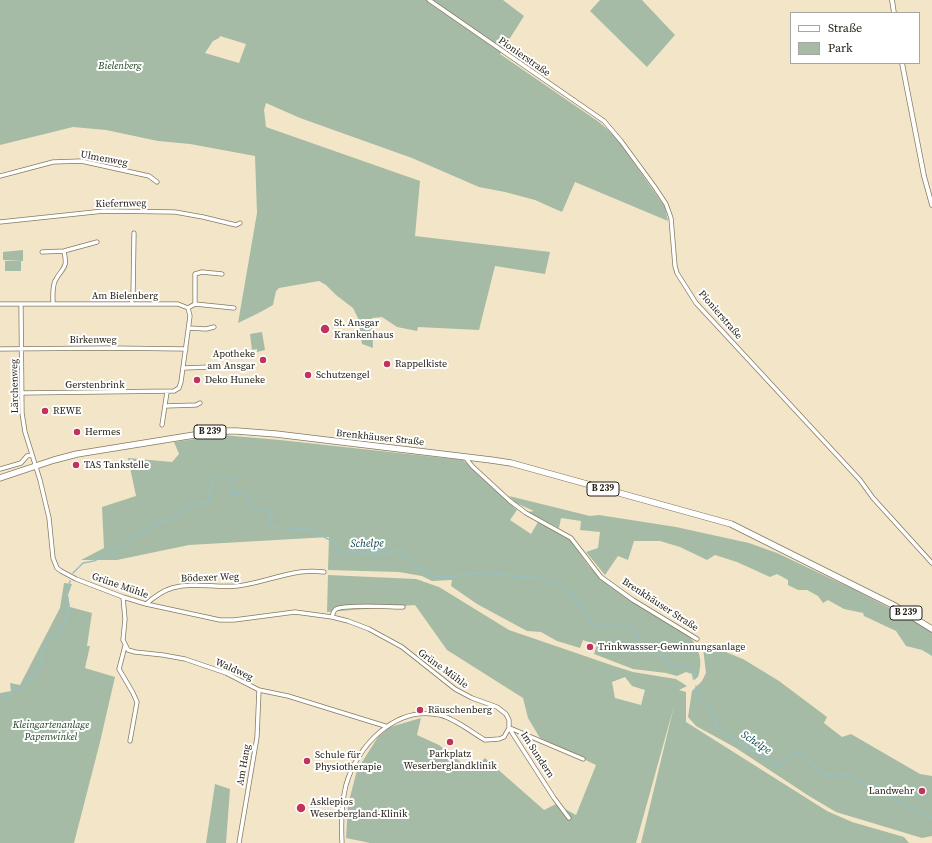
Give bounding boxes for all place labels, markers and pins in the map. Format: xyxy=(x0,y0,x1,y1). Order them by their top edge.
place label: St. Ansgar Krankenhaus xyxy=(334,317,394,340)
marker: St. Ansgar Krankenhaus xyxy=(319,323,331,335)
place label: Apotheke am Ansgar xyxy=(207,348,255,372)
marker: Apotheke am Ansgar xyxy=(258,355,268,365)
place label: Rappelkiste xyxy=(395,358,447,370)
marker: Rappelkiste xyxy=(382,359,392,369)
place label: Schutzengel xyxy=(316,369,370,381)
marker: Schutzengel xyxy=(303,370,313,380)
place label: Deko Huneke xyxy=(205,374,265,386)
marker: Deko Huneke xyxy=(192,375,202,385)
place label: REWE xyxy=(53,405,81,417)
marker: REWE xyxy=(40,406,50,416)
place label: Hermes xyxy=(85,426,120,438)
marker: Hermes xyxy=(72,427,82,437)
place label: TAS Tankstelle xyxy=(84,459,149,471)
marker: TAS Tankstelle xyxy=(71,460,81,470)
place label: Trinkwassser-Gewinnungsanlage xyxy=(598,641,745,653)
marker: Trinkwassser-Gewinnungsanlage xyxy=(585,642,595,652)
place label: Räuschenberg xyxy=(428,704,492,716)
marker: Räuschenberg xyxy=(415,705,425,715)
marker: Parkplatz Weserberglandklinik xyxy=(445,737,455,747)
place label: Parkplatz Weserberglandklinik xyxy=(403,748,497,772)
place label: Schule für Physiotherapie xyxy=(315,749,382,772)
marker: Schule für Physiotherapie xyxy=(302,756,312,766)
place label: Landwehr xyxy=(869,785,914,797)
marker: Landwehr xyxy=(917,786,927,796)
place label: Asklepios Weserbergland-Klinik xyxy=(310,796,408,820)
marker: Asklepios Weserbergland-Klinik xyxy=(295,802,307,814)

